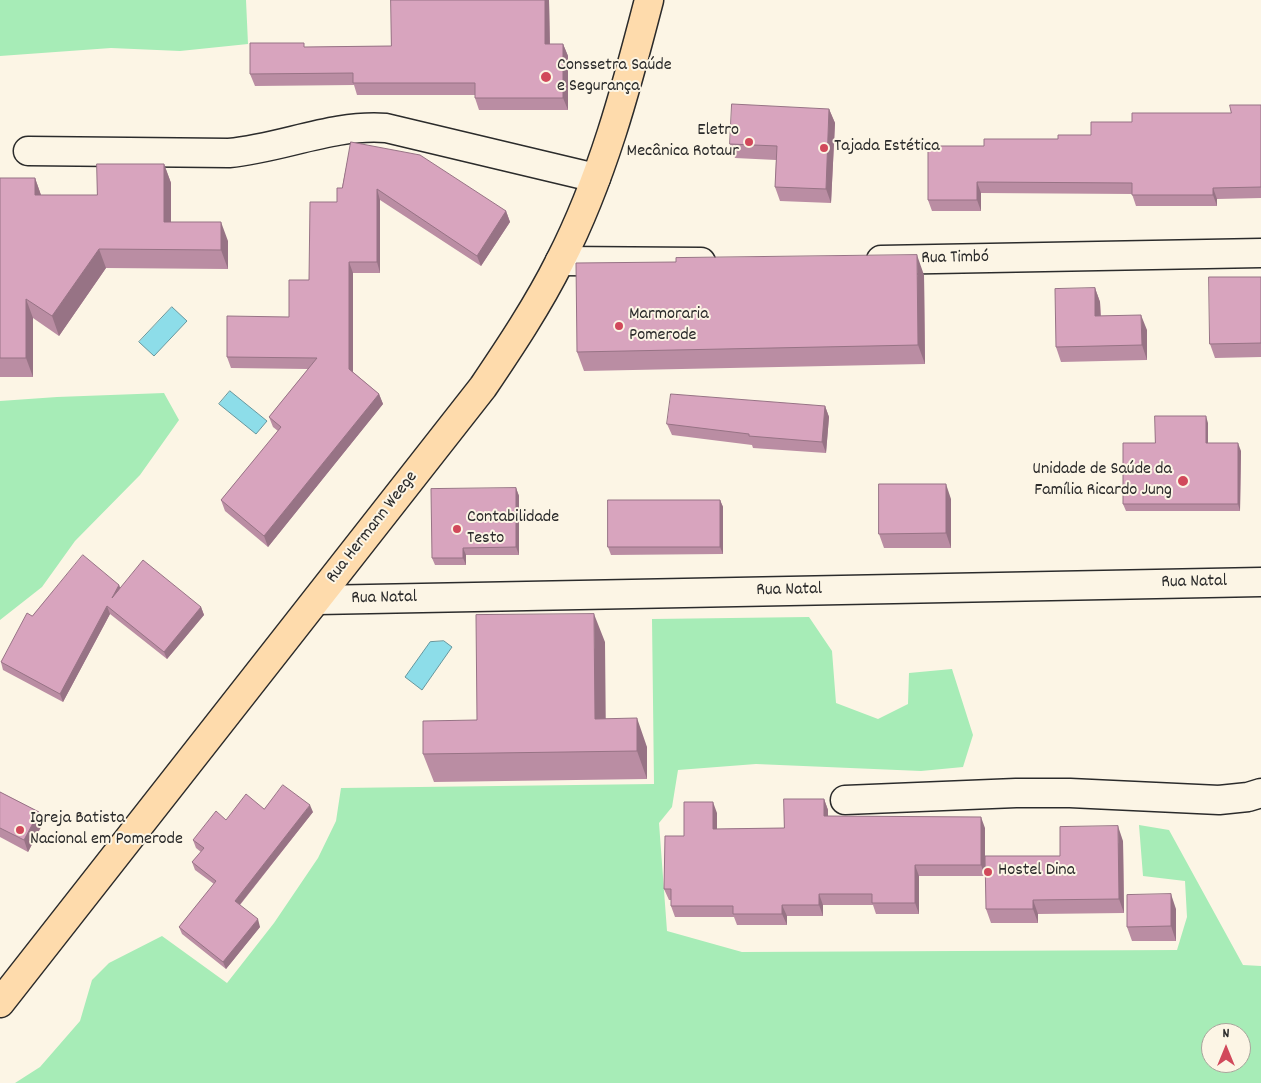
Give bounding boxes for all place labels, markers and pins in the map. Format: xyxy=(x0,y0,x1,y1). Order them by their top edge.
place label: Conssetra Saúde e Segurança xyxy=(557,56,672,98)
marker: Conssetra Saúde e Segurança xyxy=(539,70,553,84)
place label: Eletro Mecânica Rotaur xyxy=(627,121,739,163)
marker: Eletro Mecânica Rotaur xyxy=(743,136,755,148)
place label: Tajada Estética xyxy=(834,137,940,159)
marker: Tajada Estética xyxy=(818,142,830,154)
place label: Marmoraria Pomerode xyxy=(629,305,709,348)
marker: Marmoraria Pomerode xyxy=(613,320,625,332)
place label: Unidade de Saúde da Família Ricardo Jung xyxy=(1032,460,1172,502)
marker: Unidade de Saúde da Família Ricardo Jung xyxy=(1176,474,1190,488)
place label: Contabilidade Testo xyxy=(467,508,559,550)
marker: Contabilidade Testo xyxy=(451,523,463,535)
place label: Igreja Batista Nacional em Pomerode xyxy=(30,809,183,852)
marker: Igreja Batista Nacional em Pomerode xyxy=(14,824,26,836)
place label: Hostel Dina xyxy=(998,861,1075,883)
marker: Hostel Dina xyxy=(982,866,994,878)

